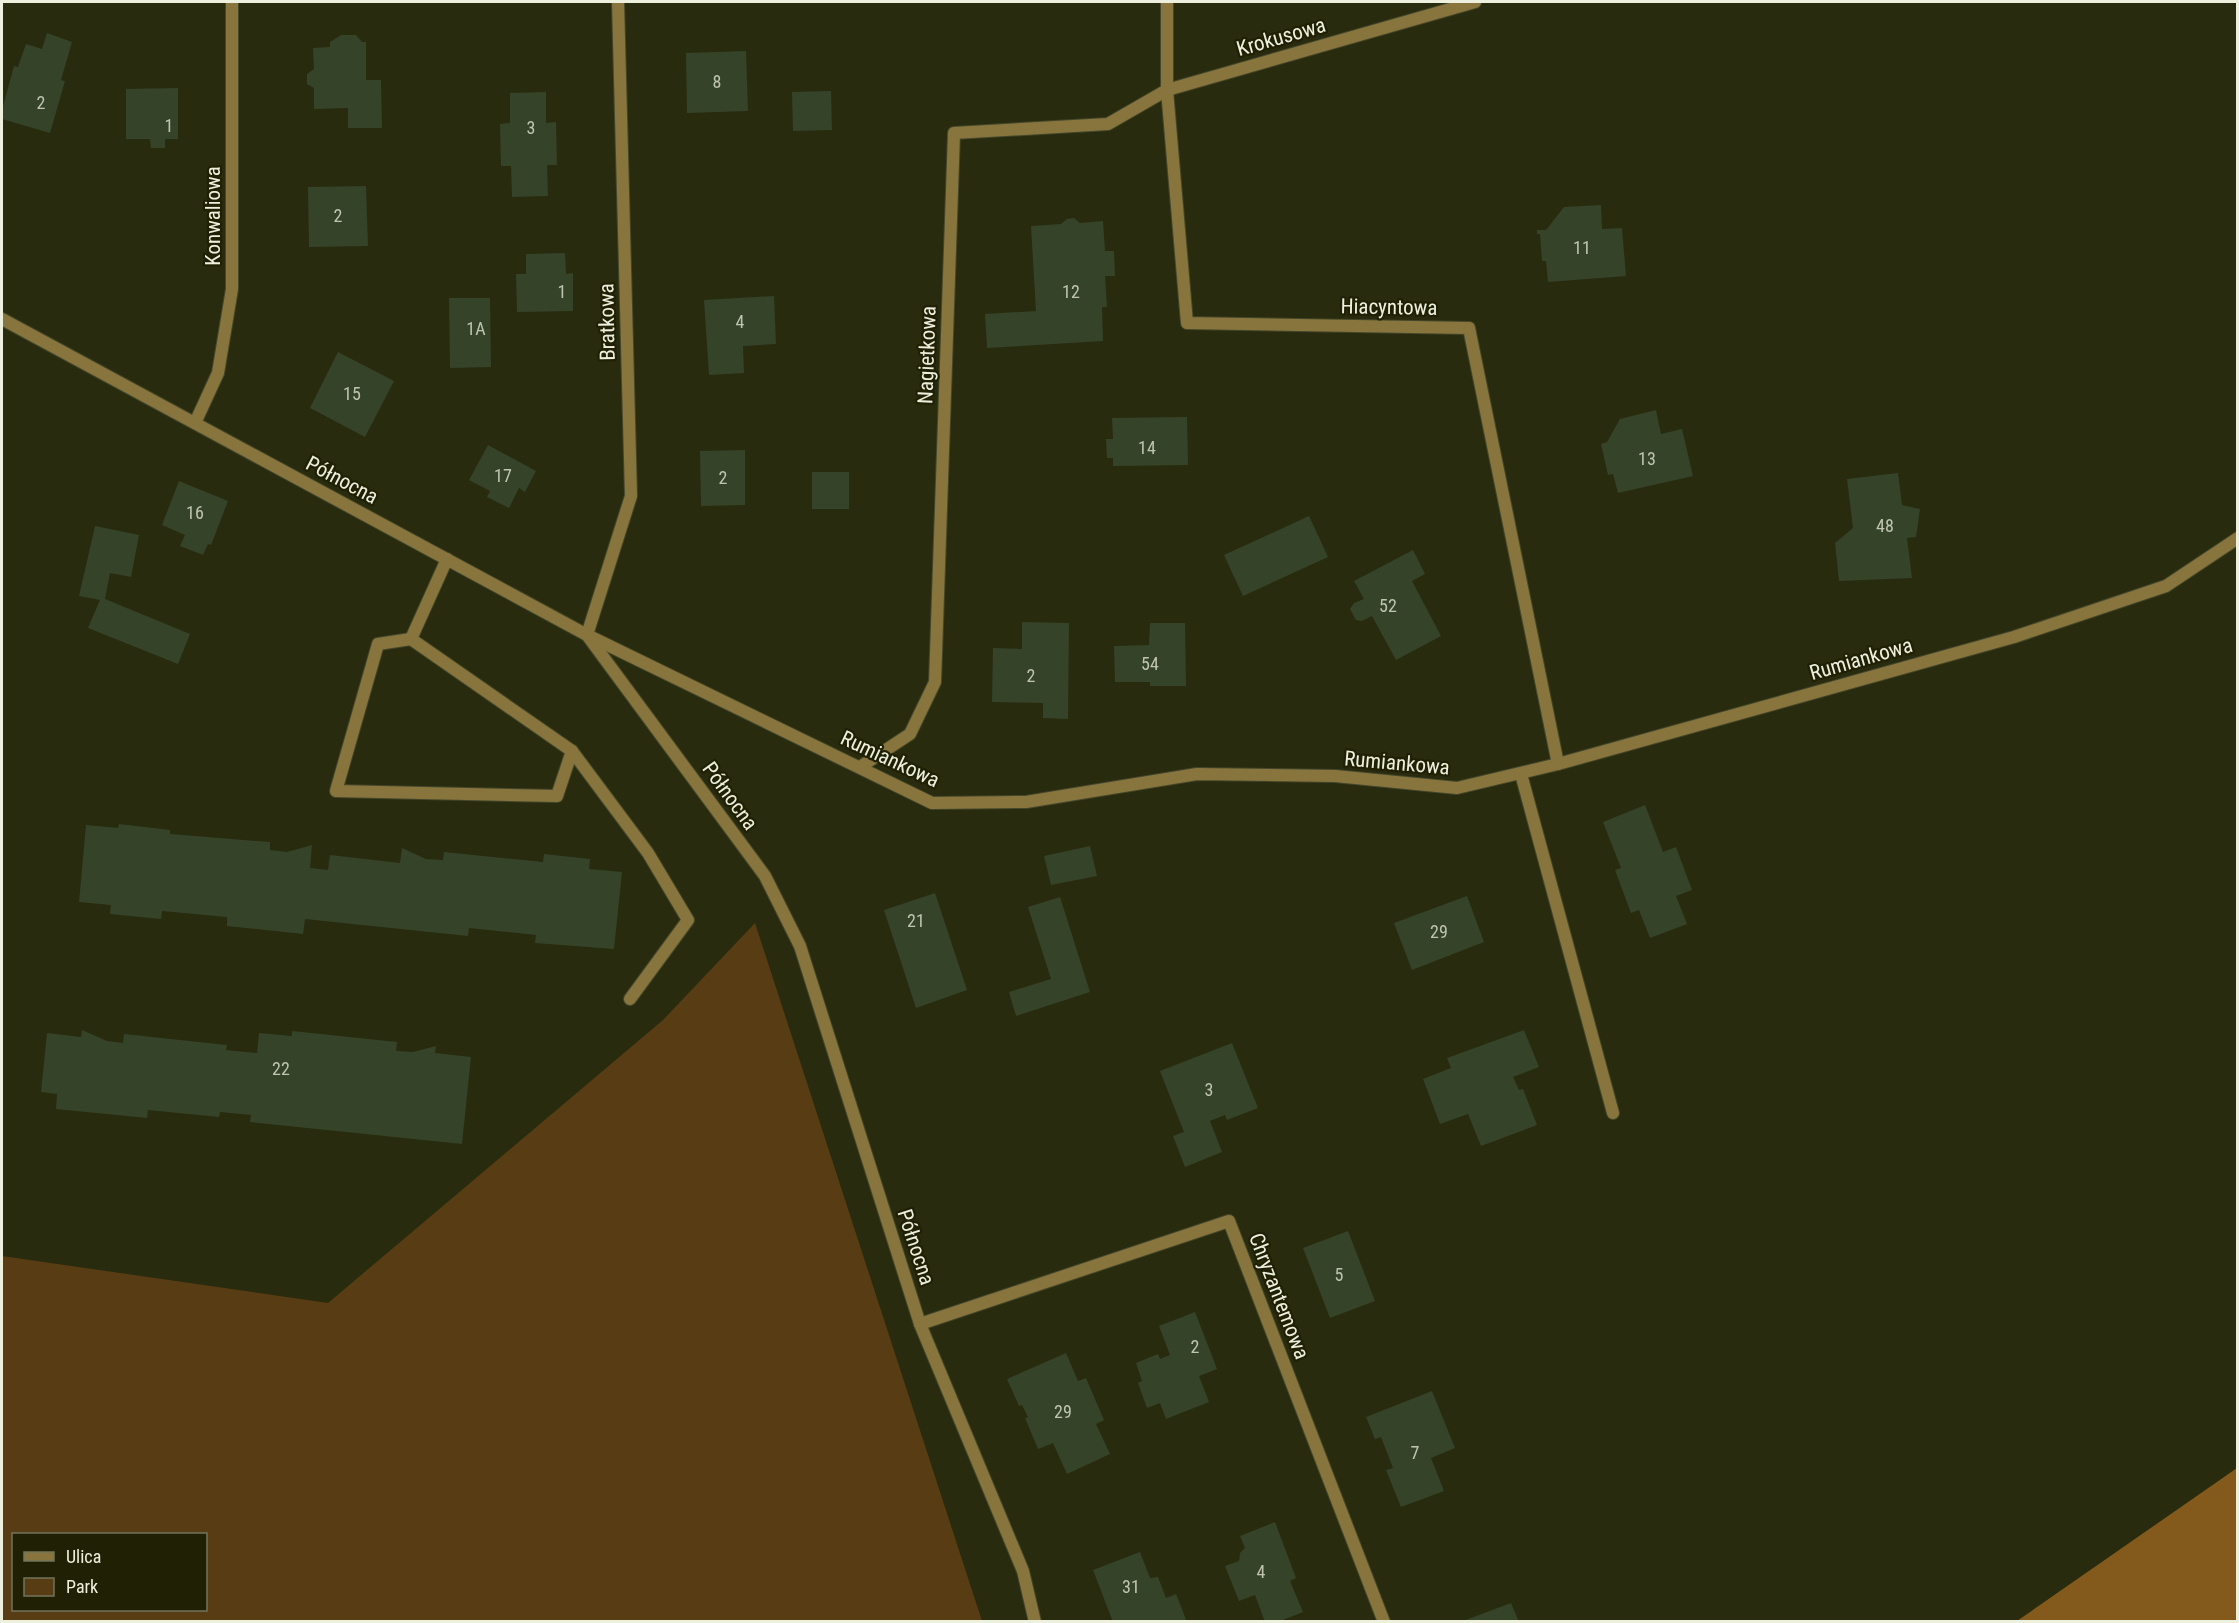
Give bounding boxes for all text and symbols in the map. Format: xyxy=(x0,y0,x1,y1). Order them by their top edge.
street label: Krokusowa xyxy=(1234,13,1328,61)
house number: 8 xyxy=(713,71,721,92)
house number: 2 xyxy=(37,92,46,113)
house number: 1 xyxy=(165,115,173,136)
house number: 3 xyxy=(527,117,535,138)
street label: Konwaliowa xyxy=(201,166,225,266)
house number: 2 xyxy=(334,205,343,226)
house number: 11 xyxy=(1573,237,1591,258)
house number: 1 xyxy=(558,281,566,302)
house number: 12 xyxy=(1062,281,1080,302)
street label: Bratkowa xyxy=(594,283,620,361)
street label: Hiacyntowa xyxy=(1340,294,1438,320)
street label: Nagietkowa xyxy=(913,306,941,404)
house number: 4 xyxy=(736,311,745,332)
house number: 1A xyxy=(466,318,486,339)
house number: 15 xyxy=(343,383,361,404)
house number: 14 xyxy=(1138,437,1156,458)
house number: 13 xyxy=(1638,448,1656,469)
street label: Północna xyxy=(302,451,382,509)
house number: 17 xyxy=(494,465,512,486)
house number: 2 xyxy=(719,467,728,488)
house number: 16 xyxy=(186,502,204,523)
house number: 48 xyxy=(1876,515,1894,536)
house number: 52 xyxy=(1379,595,1397,616)
street label: Rumiankowa xyxy=(1807,633,1915,685)
house number: 54 xyxy=(1141,653,1159,674)
house number: 2 xyxy=(1027,665,1036,686)
street label: Rumiankowa xyxy=(837,726,943,792)
street label: Rumiankowa xyxy=(1343,746,1451,780)
street label: Północna xyxy=(697,757,763,835)
house number: 21 xyxy=(907,910,925,931)
house number: 29 xyxy=(1430,921,1448,942)
house number: 22 xyxy=(272,1058,290,1079)
house number: 3 xyxy=(1205,1079,1213,1100)
street label: Północna xyxy=(893,1206,939,1288)
street label: Chryzantemowa xyxy=(1244,1230,1314,1362)
house number: 5 xyxy=(1335,1264,1344,1285)
house number: 2 xyxy=(1191,1336,1200,1357)
house number: 29 xyxy=(1054,1401,1072,1422)
house number: 7 xyxy=(1411,1442,1420,1463)
legend xyxy=(12,1533,207,1611)
text: Ulica xyxy=(66,1546,101,1567)
house number: 4 xyxy=(1257,1561,1266,1582)
text: Park xyxy=(66,1576,98,1597)
house number: 31 xyxy=(1122,1576,1140,1597)

